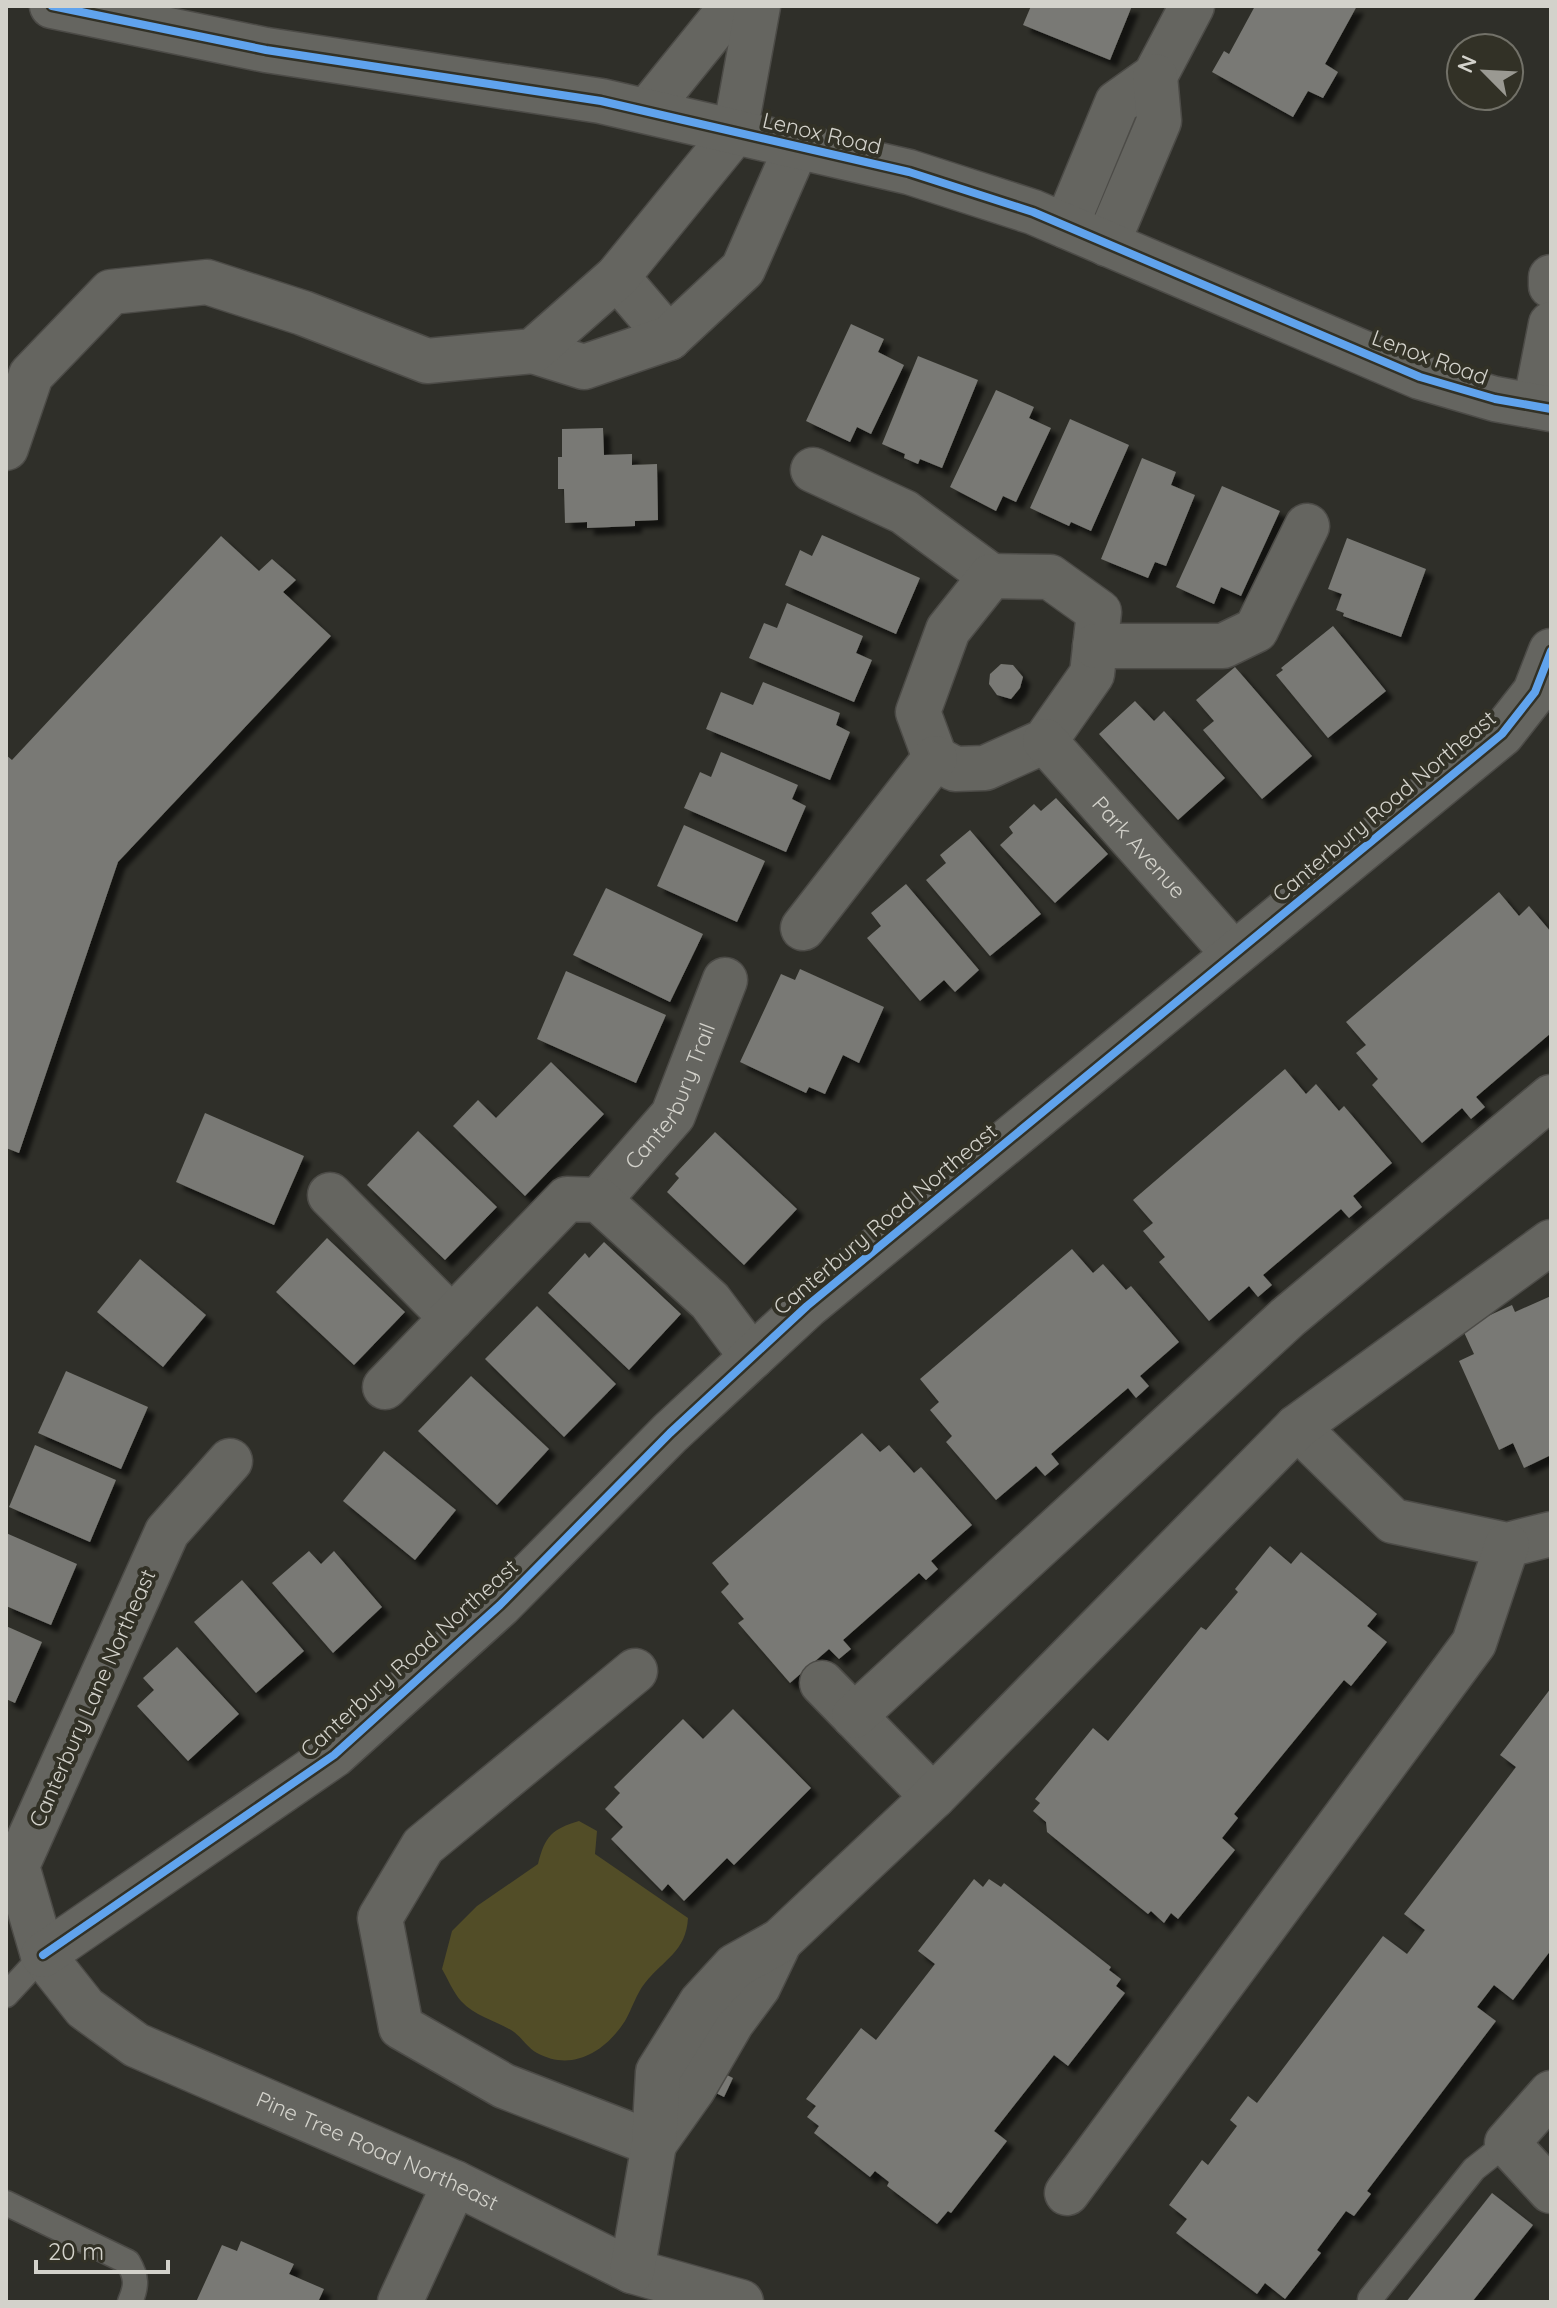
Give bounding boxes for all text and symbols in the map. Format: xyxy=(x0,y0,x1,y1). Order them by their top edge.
north arrow xyxy=(1445,32,1525,112)
text: N xyxy=(1451,51,1483,77)
street label: Lenox Road xyxy=(760,106,884,160)
street label: Lenox Road xyxy=(1368,323,1492,391)
street label: Canterbury Road Northeast xyxy=(1266,704,1502,908)
street label: Park Avenue xyxy=(1086,790,1192,904)
street label: Canterbury Trail xyxy=(618,1019,721,1175)
street label: Canterbury Road Northeast xyxy=(767,1117,1003,1321)
street label: Canterbury Road Northeast xyxy=(294,1553,524,1763)
street label: Canterbury Lane Northeast xyxy=(22,1565,162,1831)
street label: Pine Tree Road Northeast xyxy=(252,2085,503,2216)
scale bar xyxy=(36,2224,168,2274)
text: 20 m xyxy=(48,2236,104,2266)

